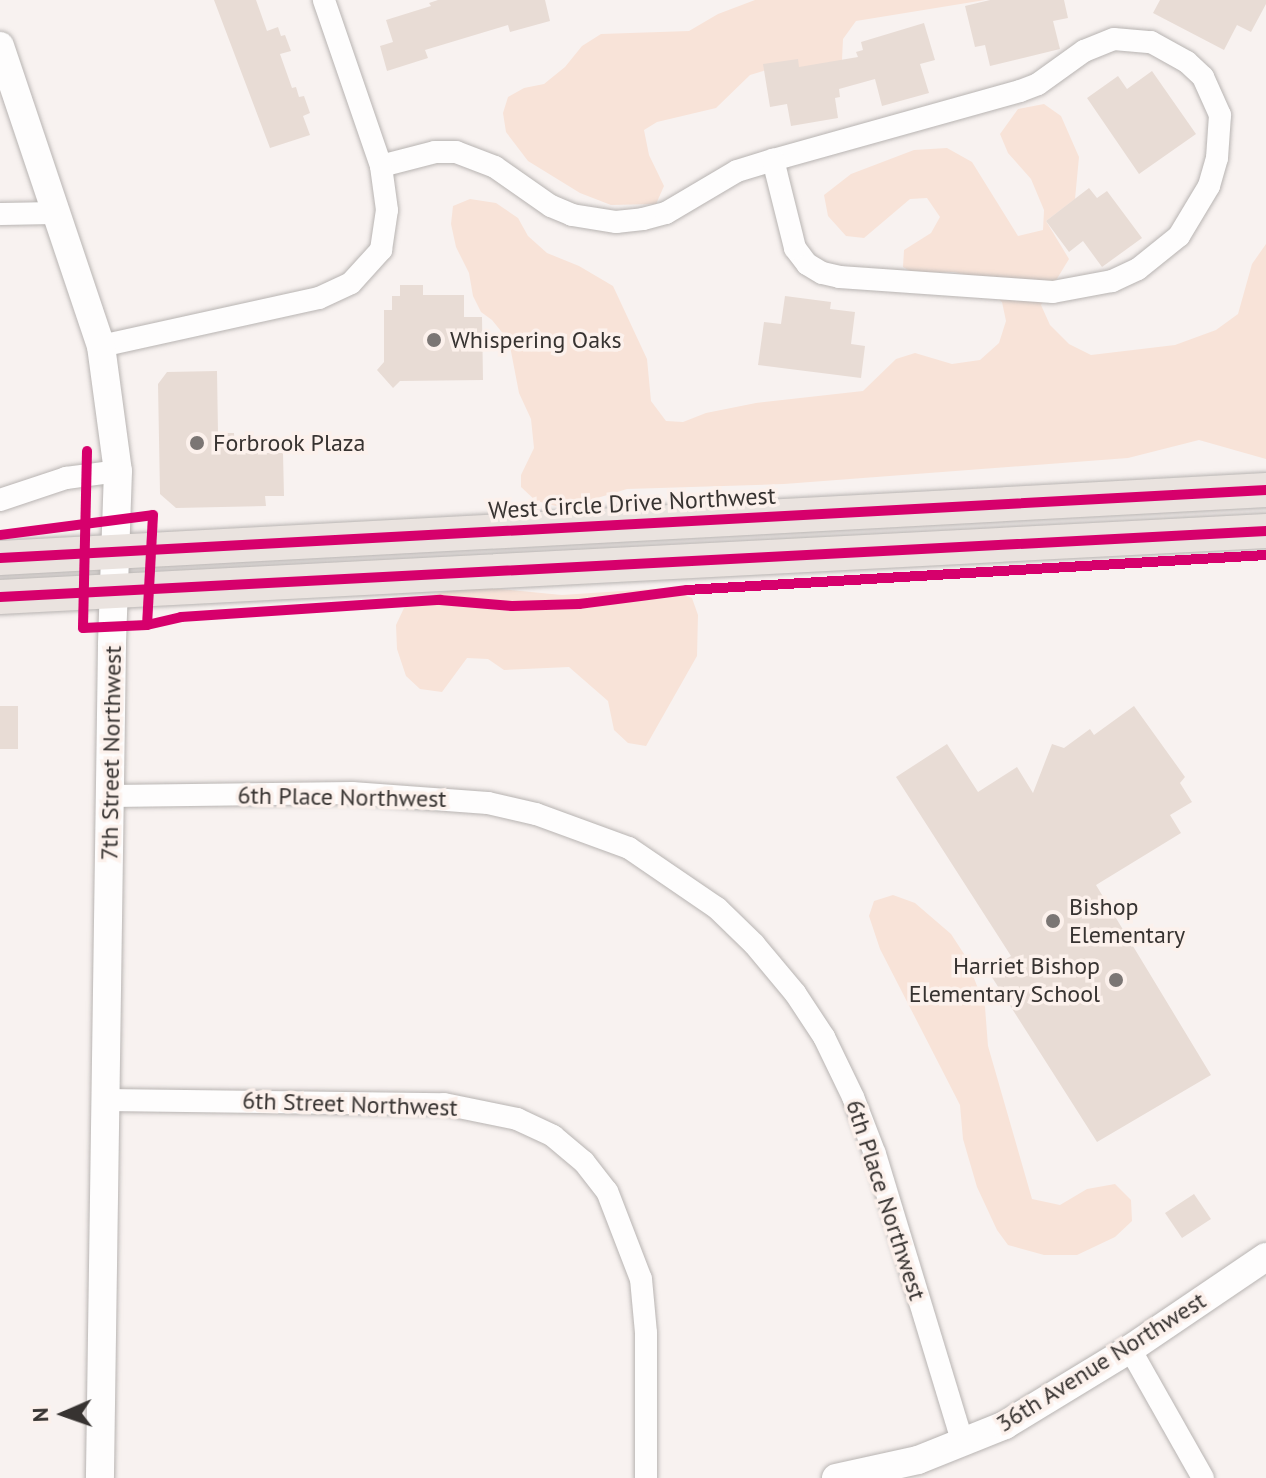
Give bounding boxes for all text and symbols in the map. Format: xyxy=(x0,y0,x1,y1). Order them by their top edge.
place label: Whispering Oaks xyxy=(450,326,622,354)
marker: Whispering Oaks xyxy=(425,331,443,349)
place label: Forbrook Plaza xyxy=(213,429,366,457)
marker: Forbrook Plaza xyxy=(188,434,206,452)
street label: West Circle Drive Northwest xyxy=(488,481,776,525)
street label: 7th Street Northwest xyxy=(95,645,127,861)
street label: 6th Place Northwest xyxy=(237,781,447,813)
place label: Bishop Elementary xyxy=(1069,893,1185,949)
marker: Bishop Elementary xyxy=(1044,912,1062,930)
place label: Harriet Bishop Elementary School xyxy=(908,952,1100,1008)
marker: Harriet Bishop Elementary School xyxy=(1107,971,1125,989)
street label: 6th Street Northwest xyxy=(242,1086,458,1122)
street label: 6th Place Northwest xyxy=(840,1096,932,1304)
street label: 36th Avenue Northwest xyxy=(991,1286,1211,1438)
north arrow xyxy=(24,1374,104,1454)
text: N xyxy=(26,1407,54,1423)

